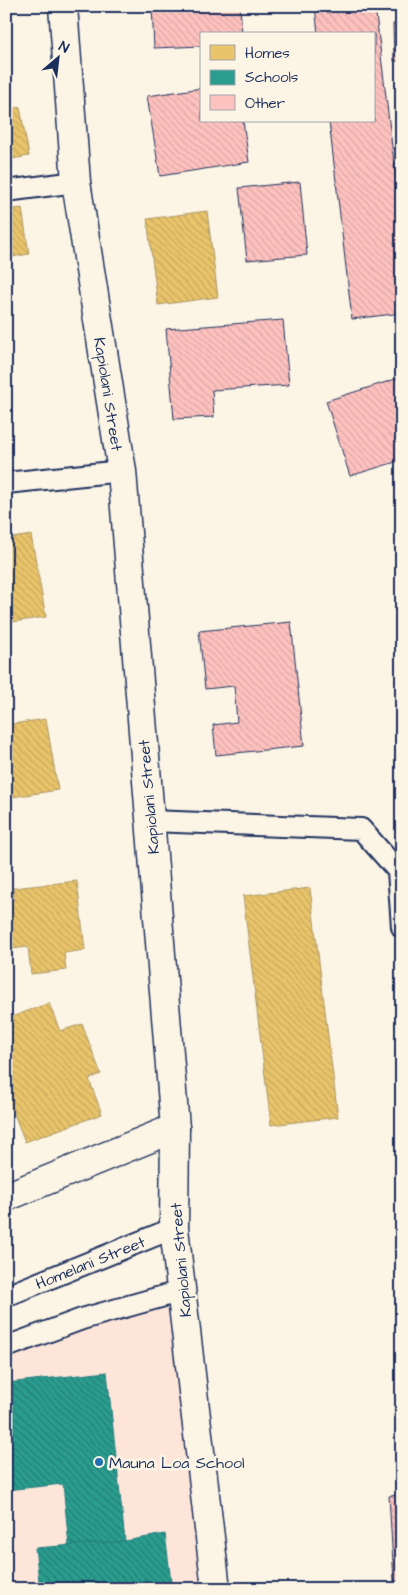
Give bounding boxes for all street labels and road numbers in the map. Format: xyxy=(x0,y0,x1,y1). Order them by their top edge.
street label: Kapiolani Street xyxy=(88,336,128,453)
street label: Kapiolani Street xyxy=(133,738,165,855)
street label: Kapiolani Street xyxy=(165,1201,197,1318)
street label: Homelani Street xyxy=(32,1231,149,1295)

